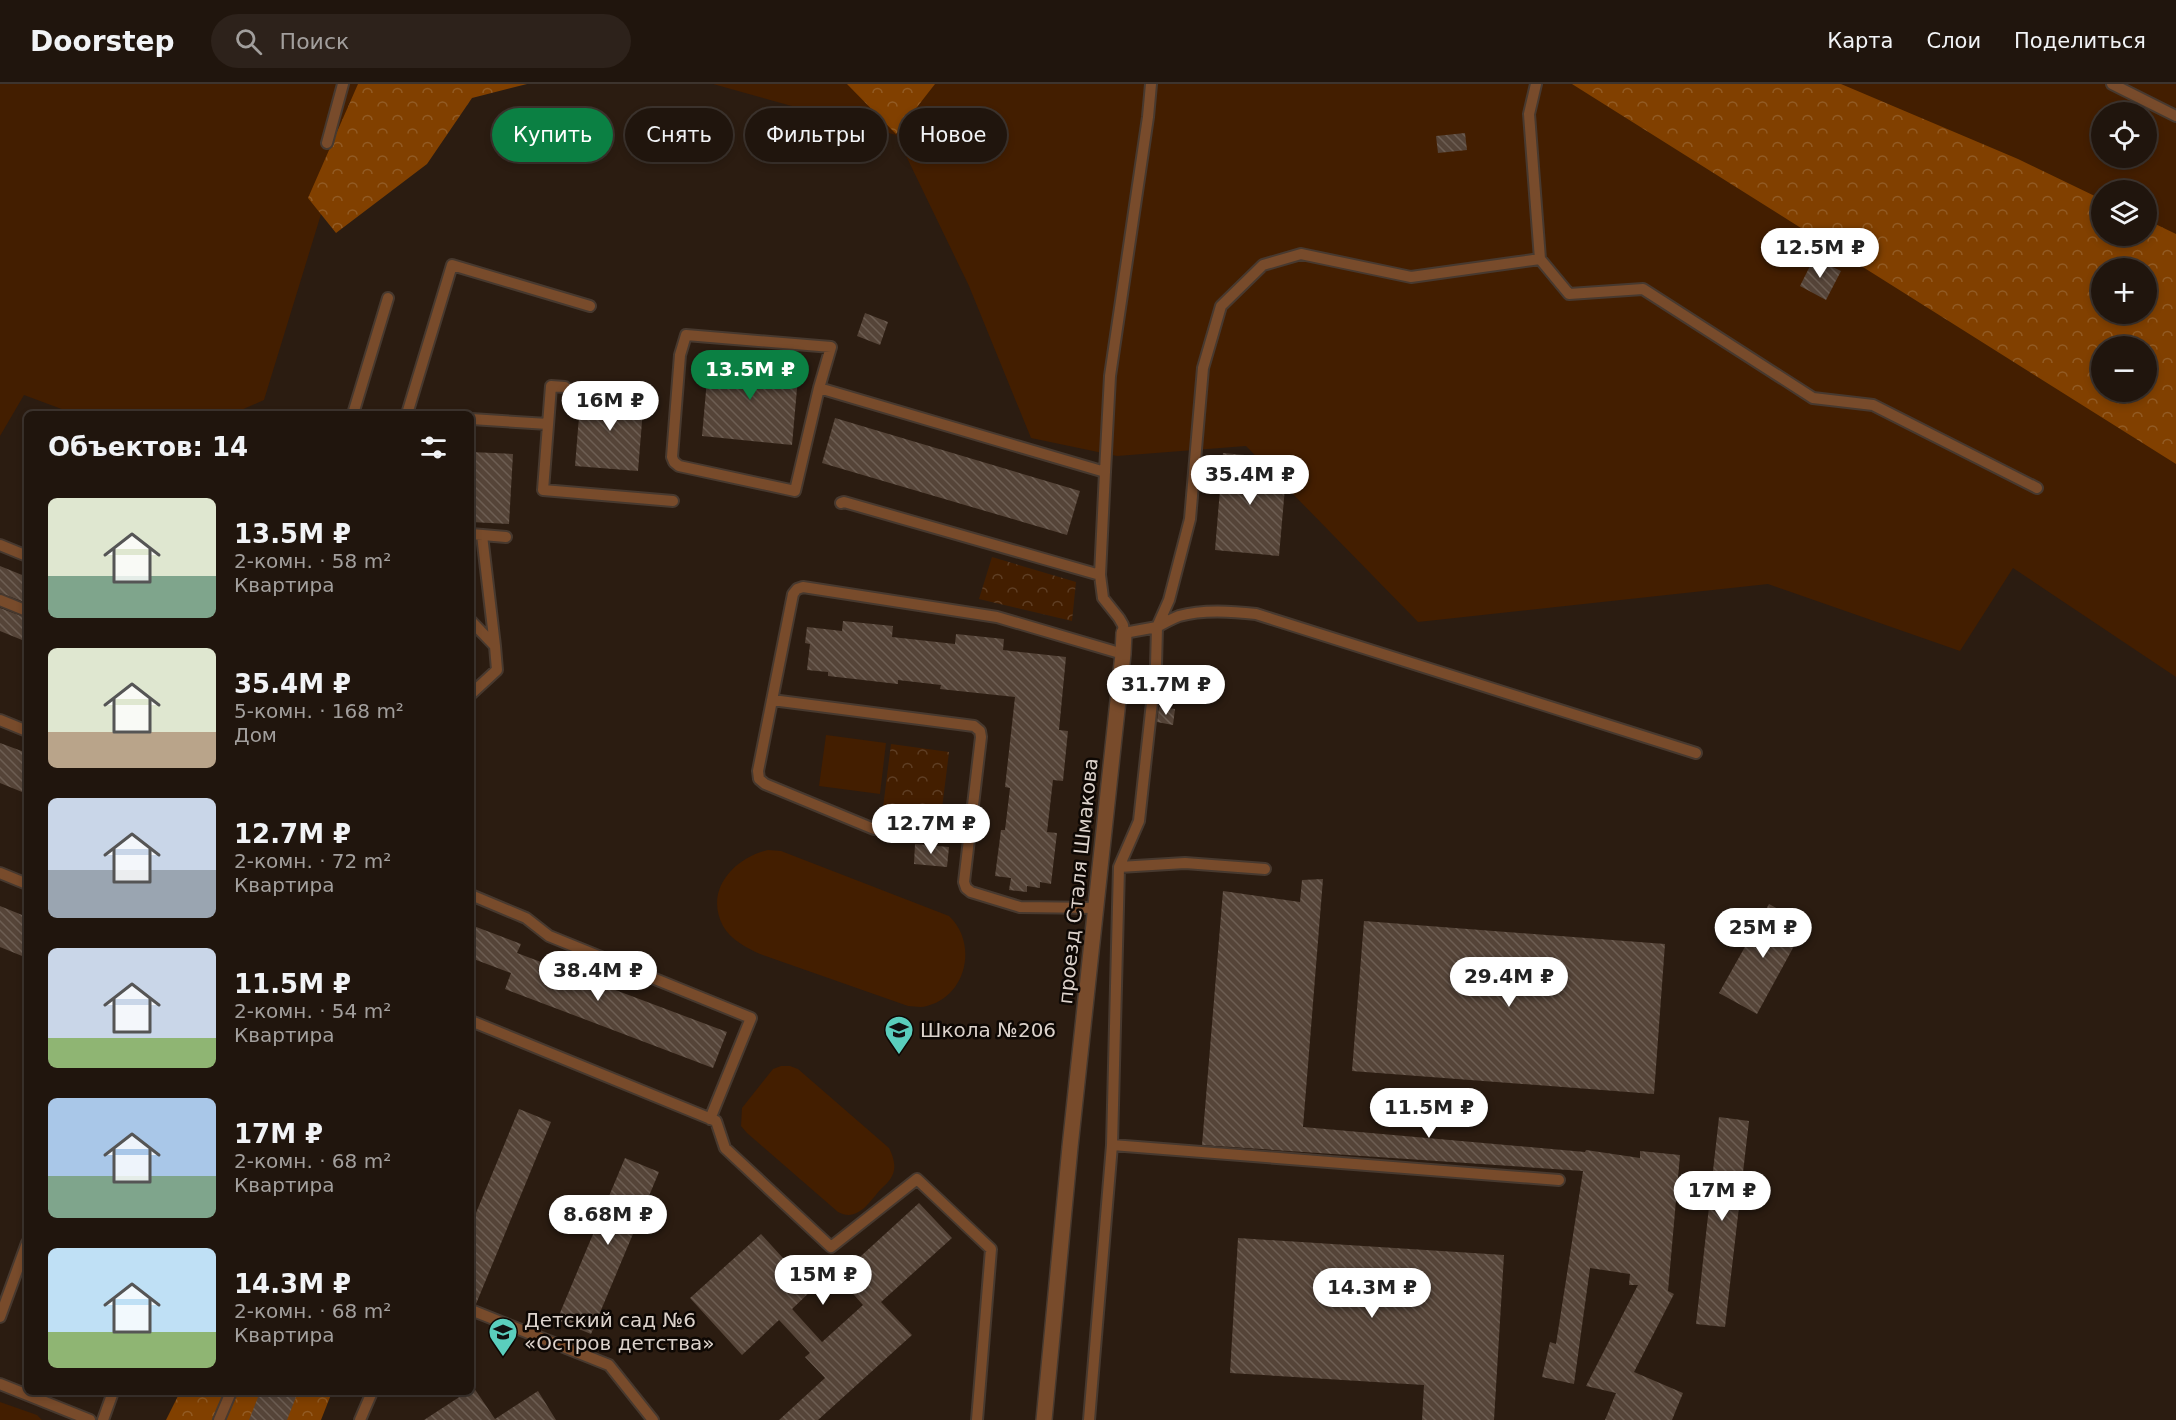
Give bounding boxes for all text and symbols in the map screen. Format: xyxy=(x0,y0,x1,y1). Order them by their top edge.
search box xyxy=(211,14,631,68)
text: Doorstep xyxy=(30,25,175,58)
icon: search xyxy=(232,25,265,58)
text: Поиск xyxy=(280,29,349,54)
text: Карта xyxy=(1827,29,1893,53)
text: Слои xyxy=(1926,29,1981,53)
text: Поделиться xyxy=(2014,29,2146,53)
map controls xyxy=(2091,102,2157,402)
button: locate xyxy=(2091,102,2157,168)
chip: Купить xyxy=(492,108,613,162)
chip: Снять xyxy=(625,108,733,162)
chip: Фильтры xyxy=(745,108,887,162)
chip: Новое xyxy=(899,108,1007,162)
button: layers xyxy=(2091,180,2157,246)
pin: 12.5M ₽ xyxy=(1765,228,1875,279)
text: 12.5M ₽ xyxy=(1775,235,1865,259)
button: + xyxy=(2091,258,2157,324)
button: − xyxy=(2091,336,2157,402)
pin: 13.5M ₽ xyxy=(695,350,805,401)
text: 13.5M ₽ xyxy=(705,357,795,381)
pin: 16M ₽ xyxy=(568,381,652,432)
text: 16M ₽ xyxy=(576,388,644,412)
icon: filters xyxy=(417,431,450,464)
text: Объектов: 14 xyxy=(48,432,248,462)
pin: 35.4M ₽ xyxy=(1195,455,1305,506)
text: 35.4M ₽ xyxy=(1205,462,1295,486)
text: 13.5M ₽ xyxy=(234,519,351,549)
icon: home xyxy=(96,522,168,594)
text: 2-комн. · 58 m² xyxy=(234,549,391,573)
text: Квартира xyxy=(234,573,335,597)
pin: 31.7M ₽ xyxy=(1111,665,1221,716)
text: 35.4M ₽ xyxy=(234,669,351,699)
icon: home xyxy=(96,672,168,744)
text: 31.7M ₽ xyxy=(1121,672,1211,696)
text: 5-комн. · 168 m² xyxy=(234,699,404,723)
text: Дом xyxy=(234,723,277,747)
street label: проезд Сталя Шмакова xyxy=(1053,757,1103,1005)
pin: 12.7M ₽ xyxy=(876,804,986,855)
text: 12.7M ₽ xyxy=(886,811,976,835)
text: 12.7M ₽ xyxy=(234,819,351,849)
icon: home xyxy=(96,822,168,894)
text: 2-комн. · 72 m² xyxy=(234,849,391,873)
text: Квартира xyxy=(234,873,335,897)
pin: 25M ₽ xyxy=(1721,908,1805,959)
text: 25M ₽ xyxy=(1729,915,1797,939)
pin: 38.4M ₽ xyxy=(543,951,653,1002)
pin: 29.4M ₽ xyxy=(1454,957,1564,1008)
text: 38.4M ₽ xyxy=(553,958,643,982)
text: 29.4M ₽ xyxy=(1464,964,1554,988)
text: 11.5M ₽ xyxy=(234,969,351,999)
icon: home xyxy=(96,972,168,1044)
text: 2-комн. · 54 m² xyxy=(234,999,391,1023)
school or university icon: Школа №206 xyxy=(883,1014,915,1056)
place label: Школа №206 xyxy=(920,1018,1056,1042)
text: Квартира xyxy=(234,1023,335,1047)
pin: 11.5M ₽ xyxy=(1374,1088,1484,1139)
text: 11.5M ₽ xyxy=(1384,1095,1474,1119)
text: 17M ₽ xyxy=(234,1119,323,1149)
icon: home xyxy=(96,1122,168,1194)
text: 2-комн. · 68 m² xyxy=(234,1149,391,1173)
pin: 17M ₽ xyxy=(1680,1171,1764,1222)
text: Квартира xyxy=(234,1173,335,1197)
text: 17M ₽ xyxy=(1688,1178,1756,1202)
pin: 8.68M ₽ xyxy=(553,1195,663,1246)
text: 8.68M ₽ xyxy=(563,1202,653,1226)
pin: 15M ₽ xyxy=(781,1255,865,1306)
text: 15M ₽ xyxy=(789,1262,857,1286)
pin: 14.3M ₽ xyxy=(1317,1268,1427,1319)
text: 14.3M ₽ xyxy=(234,1269,351,1299)
icon: home xyxy=(96,1272,168,1344)
text: 14.3M ₽ xyxy=(1327,1275,1417,1299)
text: 2-комн. · 68 m² xyxy=(234,1299,391,1323)
place label: Детский сад №6 «Остров детства» xyxy=(524,1308,714,1355)
school or university icon: Детский сад №6 «Остров детства» xyxy=(487,1316,519,1358)
text: Квартира xyxy=(234,1323,335,1347)

